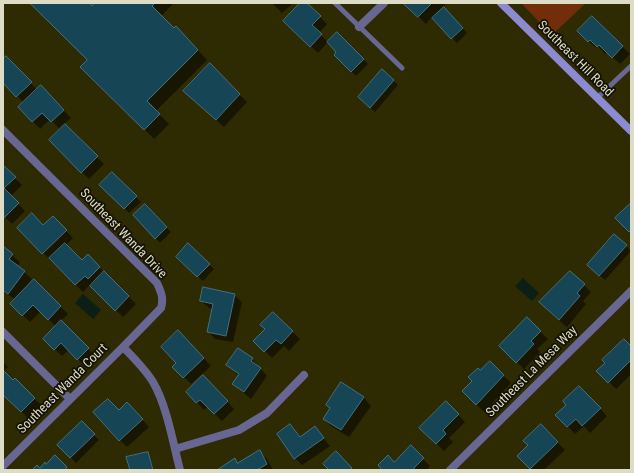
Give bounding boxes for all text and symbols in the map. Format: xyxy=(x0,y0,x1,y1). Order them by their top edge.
street label: Southeast Hill Road xyxy=(534,18,616,100)
street label: Southeast Wanda Drive xyxy=(76,186,170,282)
street label: Southeast La Mesa Way xyxy=(483,323,581,421)
street label: Southeast Wanda Court xyxy=(15,341,111,437)

